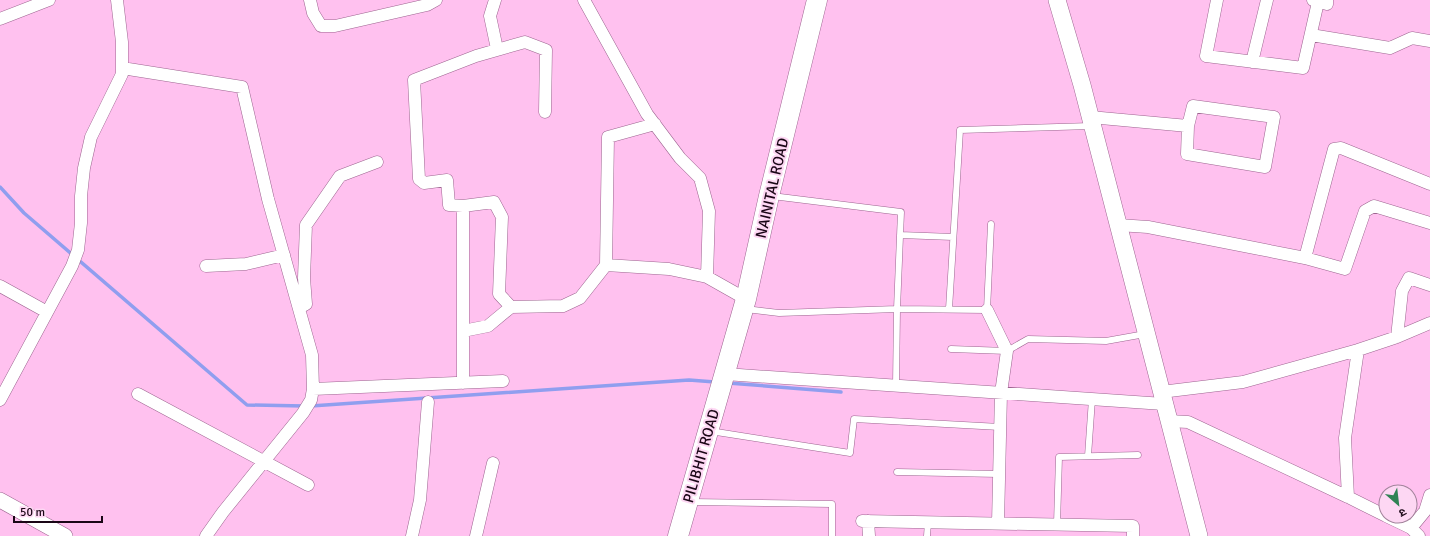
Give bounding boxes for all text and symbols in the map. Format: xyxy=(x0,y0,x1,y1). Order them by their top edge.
street label: NAINITAL ROAD xyxy=(752,136,792,240)
street label: PILIBHIT ROAD xyxy=(679,407,723,505)
north arrow xyxy=(1378,484,1418,524)
scale bar xyxy=(14,498,102,524)
text: 50 m xyxy=(20,505,45,520)
text: उ xyxy=(1396,505,1408,520)

